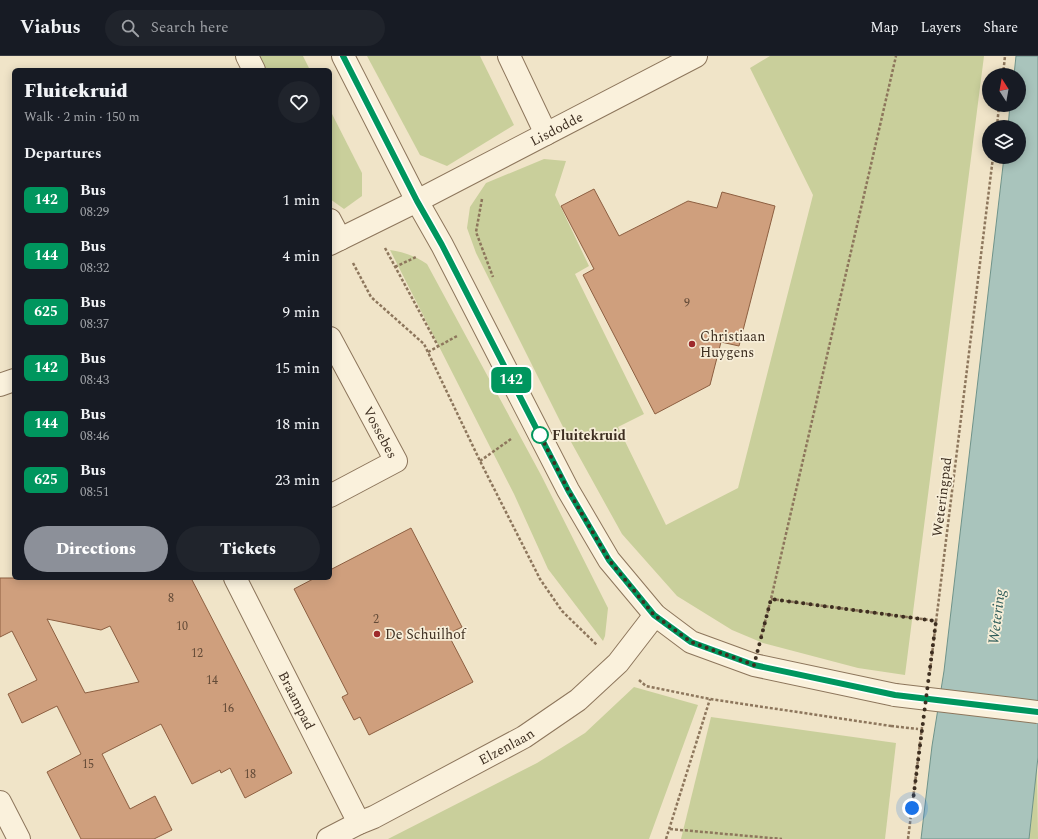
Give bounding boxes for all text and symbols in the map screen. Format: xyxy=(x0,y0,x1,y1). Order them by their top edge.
search box xyxy=(105,10,385,46)
text: Viabus xyxy=(20,13,81,42)
text: Search here xyxy=(151,16,229,39)
icon: search xyxy=(119,17,141,39)
text: Map xyxy=(870,17,899,38)
text: Layers xyxy=(921,17,961,38)
text: Share xyxy=(983,17,1018,38)
north arrow xyxy=(982,68,1026,112)
map controls xyxy=(982,68,1026,164)
text: Fluitekruid xyxy=(24,77,128,106)
button: heart xyxy=(278,81,320,123)
street label: Lisdodde xyxy=(526,106,587,151)
text: Walk · 2 min · 150 m xyxy=(24,107,140,127)
button: layers xyxy=(982,120,1026,164)
text: Departures xyxy=(24,142,102,165)
text: Bus xyxy=(80,179,106,202)
text: 142 xyxy=(34,189,58,210)
text: 1 min xyxy=(282,189,320,212)
text: 08:29 xyxy=(80,202,109,222)
text: Bus xyxy=(80,235,106,258)
text: 144 xyxy=(34,245,58,266)
text: 4 min xyxy=(282,245,320,268)
text: 08:32 xyxy=(80,258,109,278)
text: Bus xyxy=(80,291,106,314)
house number: 9 xyxy=(684,294,690,313)
text: 625 xyxy=(34,301,58,322)
text: 9 min xyxy=(282,301,320,324)
text: 08:37 xyxy=(80,314,109,334)
place label: Christiaan Huygens xyxy=(700,326,765,363)
marker: Christiaan Huygens xyxy=(687,339,697,349)
text: Bus xyxy=(80,347,106,370)
text: 142 xyxy=(34,357,58,378)
text: 15 min xyxy=(275,357,320,380)
line badge: 142 xyxy=(488,367,534,393)
text: 142 xyxy=(499,369,523,390)
text: 08:43 xyxy=(80,370,109,390)
street label: Vossebes xyxy=(358,402,403,462)
text: Bus xyxy=(80,403,106,426)
text: 144 xyxy=(34,413,58,434)
text: 18 min xyxy=(275,413,320,436)
place label: Fluitekruid xyxy=(552,425,626,446)
text: 08:46 xyxy=(80,426,109,446)
marker: Fluitekruid xyxy=(531,426,549,444)
street label: Weteringpad xyxy=(927,456,957,538)
text: Bus xyxy=(80,459,106,482)
text: 625 xyxy=(34,469,58,490)
text: 23 min xyxy=(275,469,320,492)
text: 08:51 xyxy=(80,482,109,502)
button: Directions xyxy=(24,526,168,572)
button: Tickets xyxy=(176,526,320,572)
water label: Wetering xyxy=(982,587,1012,646)
house number: 8 xyxy=(168,589,174,608)
house number: 2 xyxy=(373,610,379,629)
house number: 10 xyxy=(176,617,188,636)
place label: De Schuilhof xyxy=(385,624,467,645)
marker: De Schuilhof xyxy=(372,629,382,639)
house number: 12 xyxy=(191,644,203,663)
street label: Braampad xyxy=(273,667,321,733)
house number: 14 xyxy=(206,671,218,690)
house number: 16 xyxy=(222,699,234,718)
street label: Elzenlaan xyxy=(475,722,538,770)
house number: 15 xyxy=(82,755,94,774)
house number: 18 xyxy=(244,765,256,784)
your location xyxy=(902,798,922,818)

